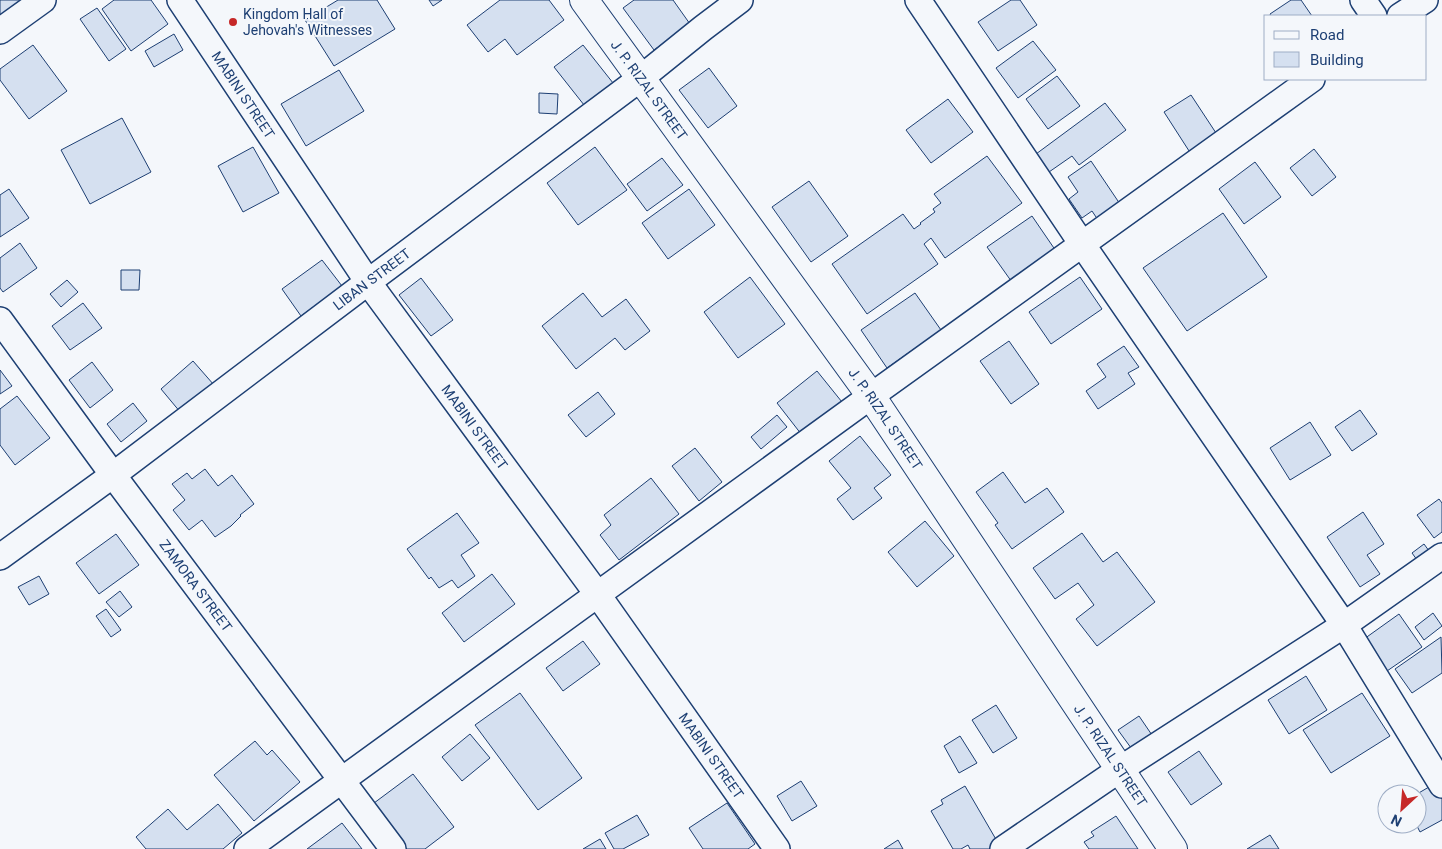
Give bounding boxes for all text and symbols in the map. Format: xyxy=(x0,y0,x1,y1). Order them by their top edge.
place label: Kingdom Hall of Jehovah's Witnesses xyxy=(243,6,372,38)
legend xyxy=(1264,15,1427,80)
marker: Kingdom Hall of Jehovah's Witnesses xyxy=(227,16,239,28)
text: Road xyxy=(1310,26,1344,44)
street label: J. P. RIZAL STREET xyxy=(608,37,691,144)
street label: MABINI STREET xyxy=(209,48,278,142)
text: Building xyxy=(1310,51,1364,69)
street label: LIBAN STREET xyxy=(330,245,414,314)
street label: J. P. RIZAL STREET xyxy=(845,365,926,473)
street label: MABINI STREET xyxy=(438,382,511,473)
street label: ZAMORA STREET xyxy=(156,537,236,635)
street label: J. P. RIZAL STREET xyxy=(1071,701,1151,810)
street label: MABINI STREET xyxy=(676,710,747,802)
north arrow xyxy=(1377,784,1427,834)
text: N xyxy=(1388,811,1404,830)

